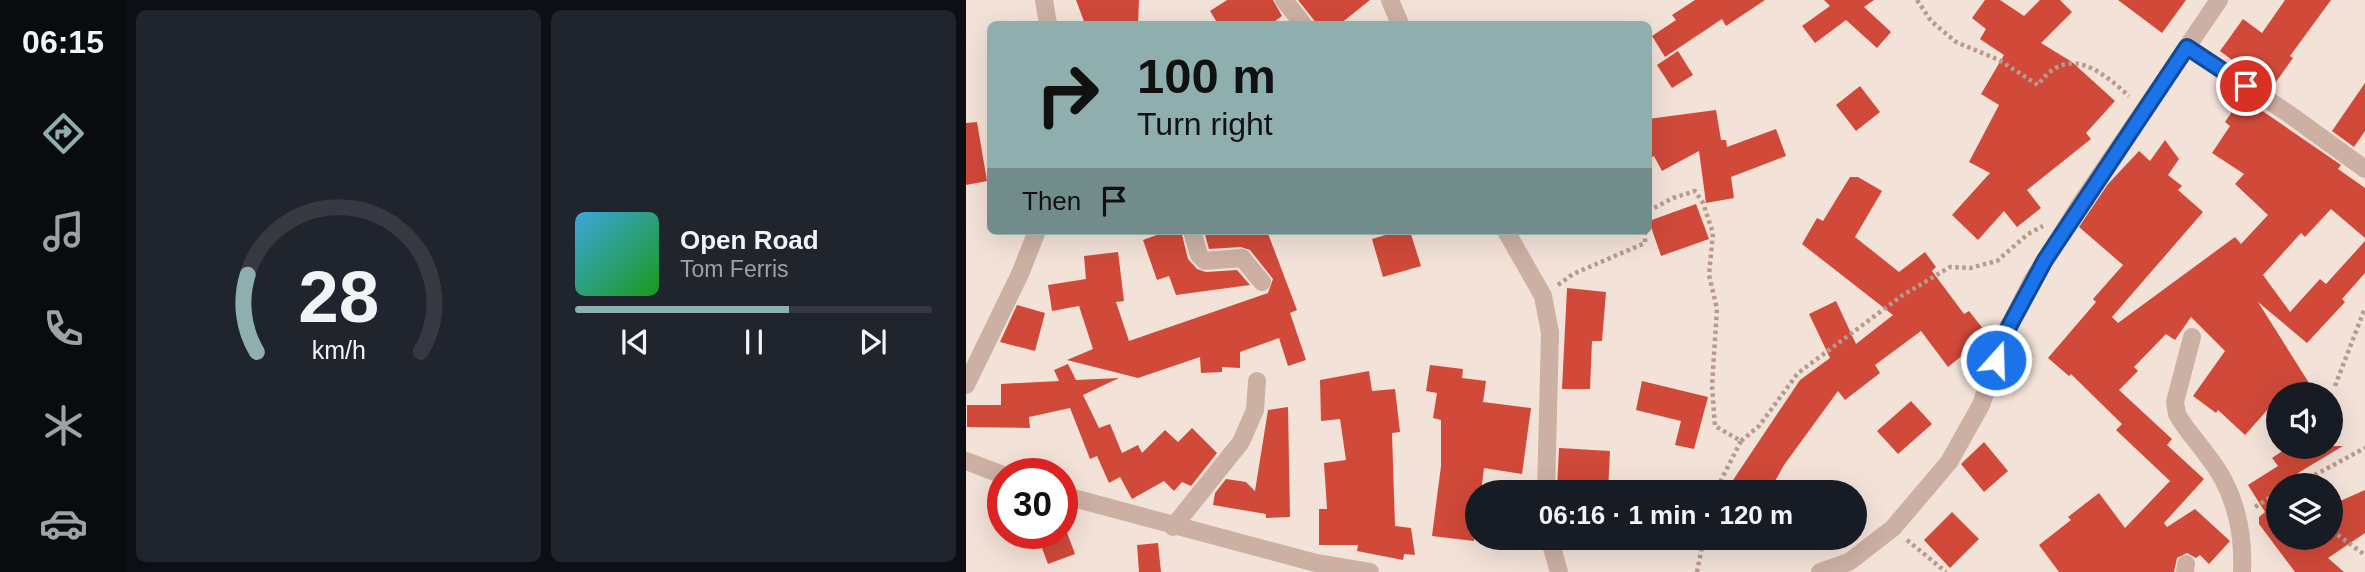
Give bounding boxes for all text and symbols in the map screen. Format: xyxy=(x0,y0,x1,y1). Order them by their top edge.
text: 06:15 xyxy=(22,24,104,60)
icon: right xyxy=(1022,49,1113,140)
text: 100 m xyxy=(1137,49,1276,103)
pin xyxy=(2216,56,2276,116)
icon: arrive xyxy=(2227,67,2265,105)
text: Turn right xyxy=(1137,106,1273,142)
icon: directions xyxy=(39,109,88,158)
icon: arrive xyxy=(1095,182,1133,220)
text: Then xyxy=(1022,186,1081,216)
icon: music xyxy=(39,207,88,256)
text: Open Road xyxy=(680,225,819,255)
text: 28 xyxy=(298,256,379,337)
text: Tom Ferris xyxy=(680,256,789,282)
icon: phone xyxy=(39,304,88,353)
icon: previous xyxy=(616,323,654,361)
icon: pause xyxy=(735,323,773,361)
icon: next xyxy=(854,323,892,361)
position arrow xyxy=(1959,323,2033,397)
text: km/h xyxy=(311,336,366,364)
map controls xyxy=(2266,382,2343,550)
button: sound xyxy=(2266,382,2343,459)
icon: climate xyxy=(39,401,88,450)
speed limit sign: 30 xyxy=(987,458,1078,549)
button: layers xyxy=(2266,473,2343,550)
icon: car xyxy=(39,499,88,548)
text: 06:16 · 1 min · 120 m xyxy=(1539,500,1793,530)

